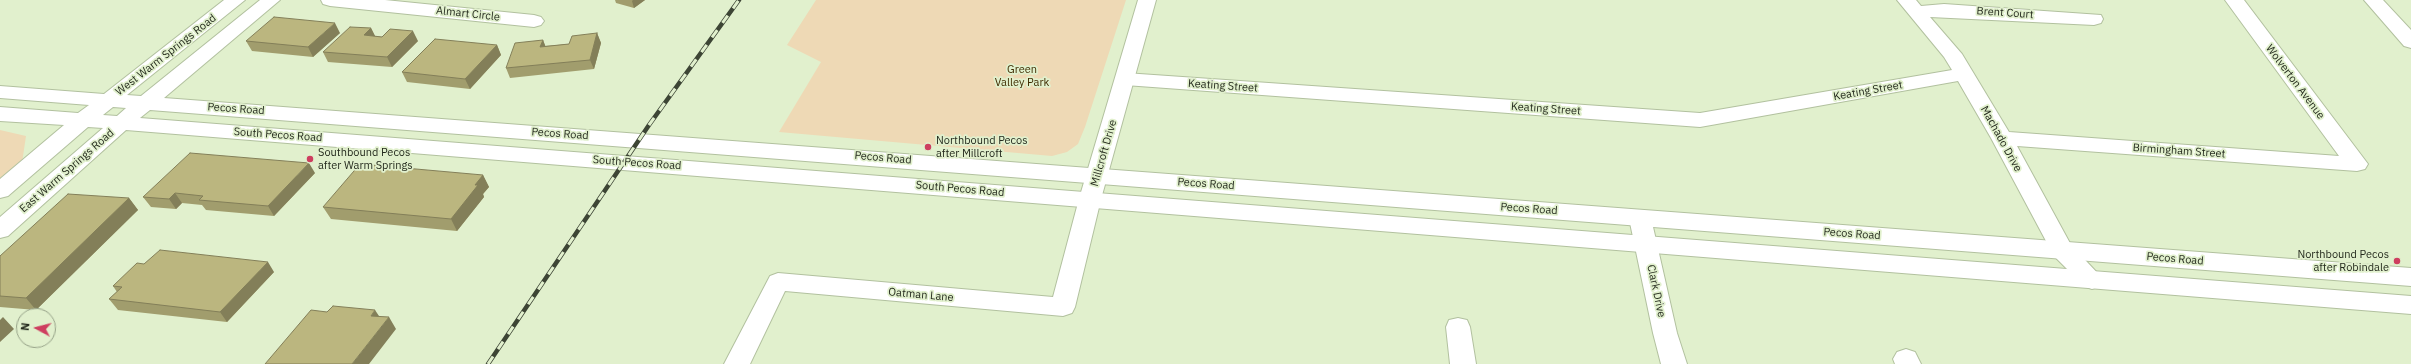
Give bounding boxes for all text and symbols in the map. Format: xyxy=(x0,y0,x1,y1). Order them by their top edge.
street label: Almart Circle xyxy=(435,4,501,24)
street label: Brent Court xyxy=(1976,4,2034,22)
street label: West Warm Springs Road xyxy=(113,12,219,98)
street label: Wolverton Avenue xyxy=(2263,42,2327,122)
park label: Green Valley Park xyxy=(995,63,1049,89)
street label: Keating Street xyxy=(1188,77,1258,95)
street label: Keating Street xyxy=(1832,78,1904,104)
street label: Pecos Road xyxy=(207,100,265,118)
street label: Keating Street xyxy=(1511,100,1581,118)
street label: Machado Drive xyxy=(1978,104,2024,174)
street label: Millcroft Drive xyxy=(1088,118,1120,188)
street label: South Pecos Road xyxy=(233,125,323,145)
street label: Pecos Road xyxy=(531,125,589,143)
street label: East Warm Springs Road xyxy=(17,126,117,216)
place label: Northbound Pecos after Millcroft xyxy=(936,134,1028,160)
street label: Birmingham Street xyxy=(2132,141,2226,161)
marker: Northbound Pecos after Millcroft xyxy=(923,142,933,152)
place label: Southbound Pecos after Warm Springs xyxy=(318,146,413,172)
street label: Pecos Road xyxy=(854,149,912,167)
street label: South Pecos Road xyxy=(592,153,682,173)
marker: Southbound Pecos after Warm Springs xyxy=(305,154,315,164)
street label: Pecos Road xyxy=(1177,175,1235,193)
street label: South Pecos Road xyxy=(915,179,1005,199)
street label: Pecos Road xyxy=(1500,200,1558,218)
street label: Pecos Road xyxy=(1823,225,1881,243)
place label: Northbound Pecos after Robindale xyxy=(2297,248,2389,274)
street label: Pecos Road xyxy=(2146,250,2204,268)
marker: Northbound Pecos after Robindale xyxy=(2392,256,2402,266)
street label: Clark Drive xyxy=(1644,263,1668,319)
street label: Oatman Lane xyxy=(888,286,954,304)
north arrow xyxy=(16,308,56,348)
text: N xyxy=(18,322,33,331)

